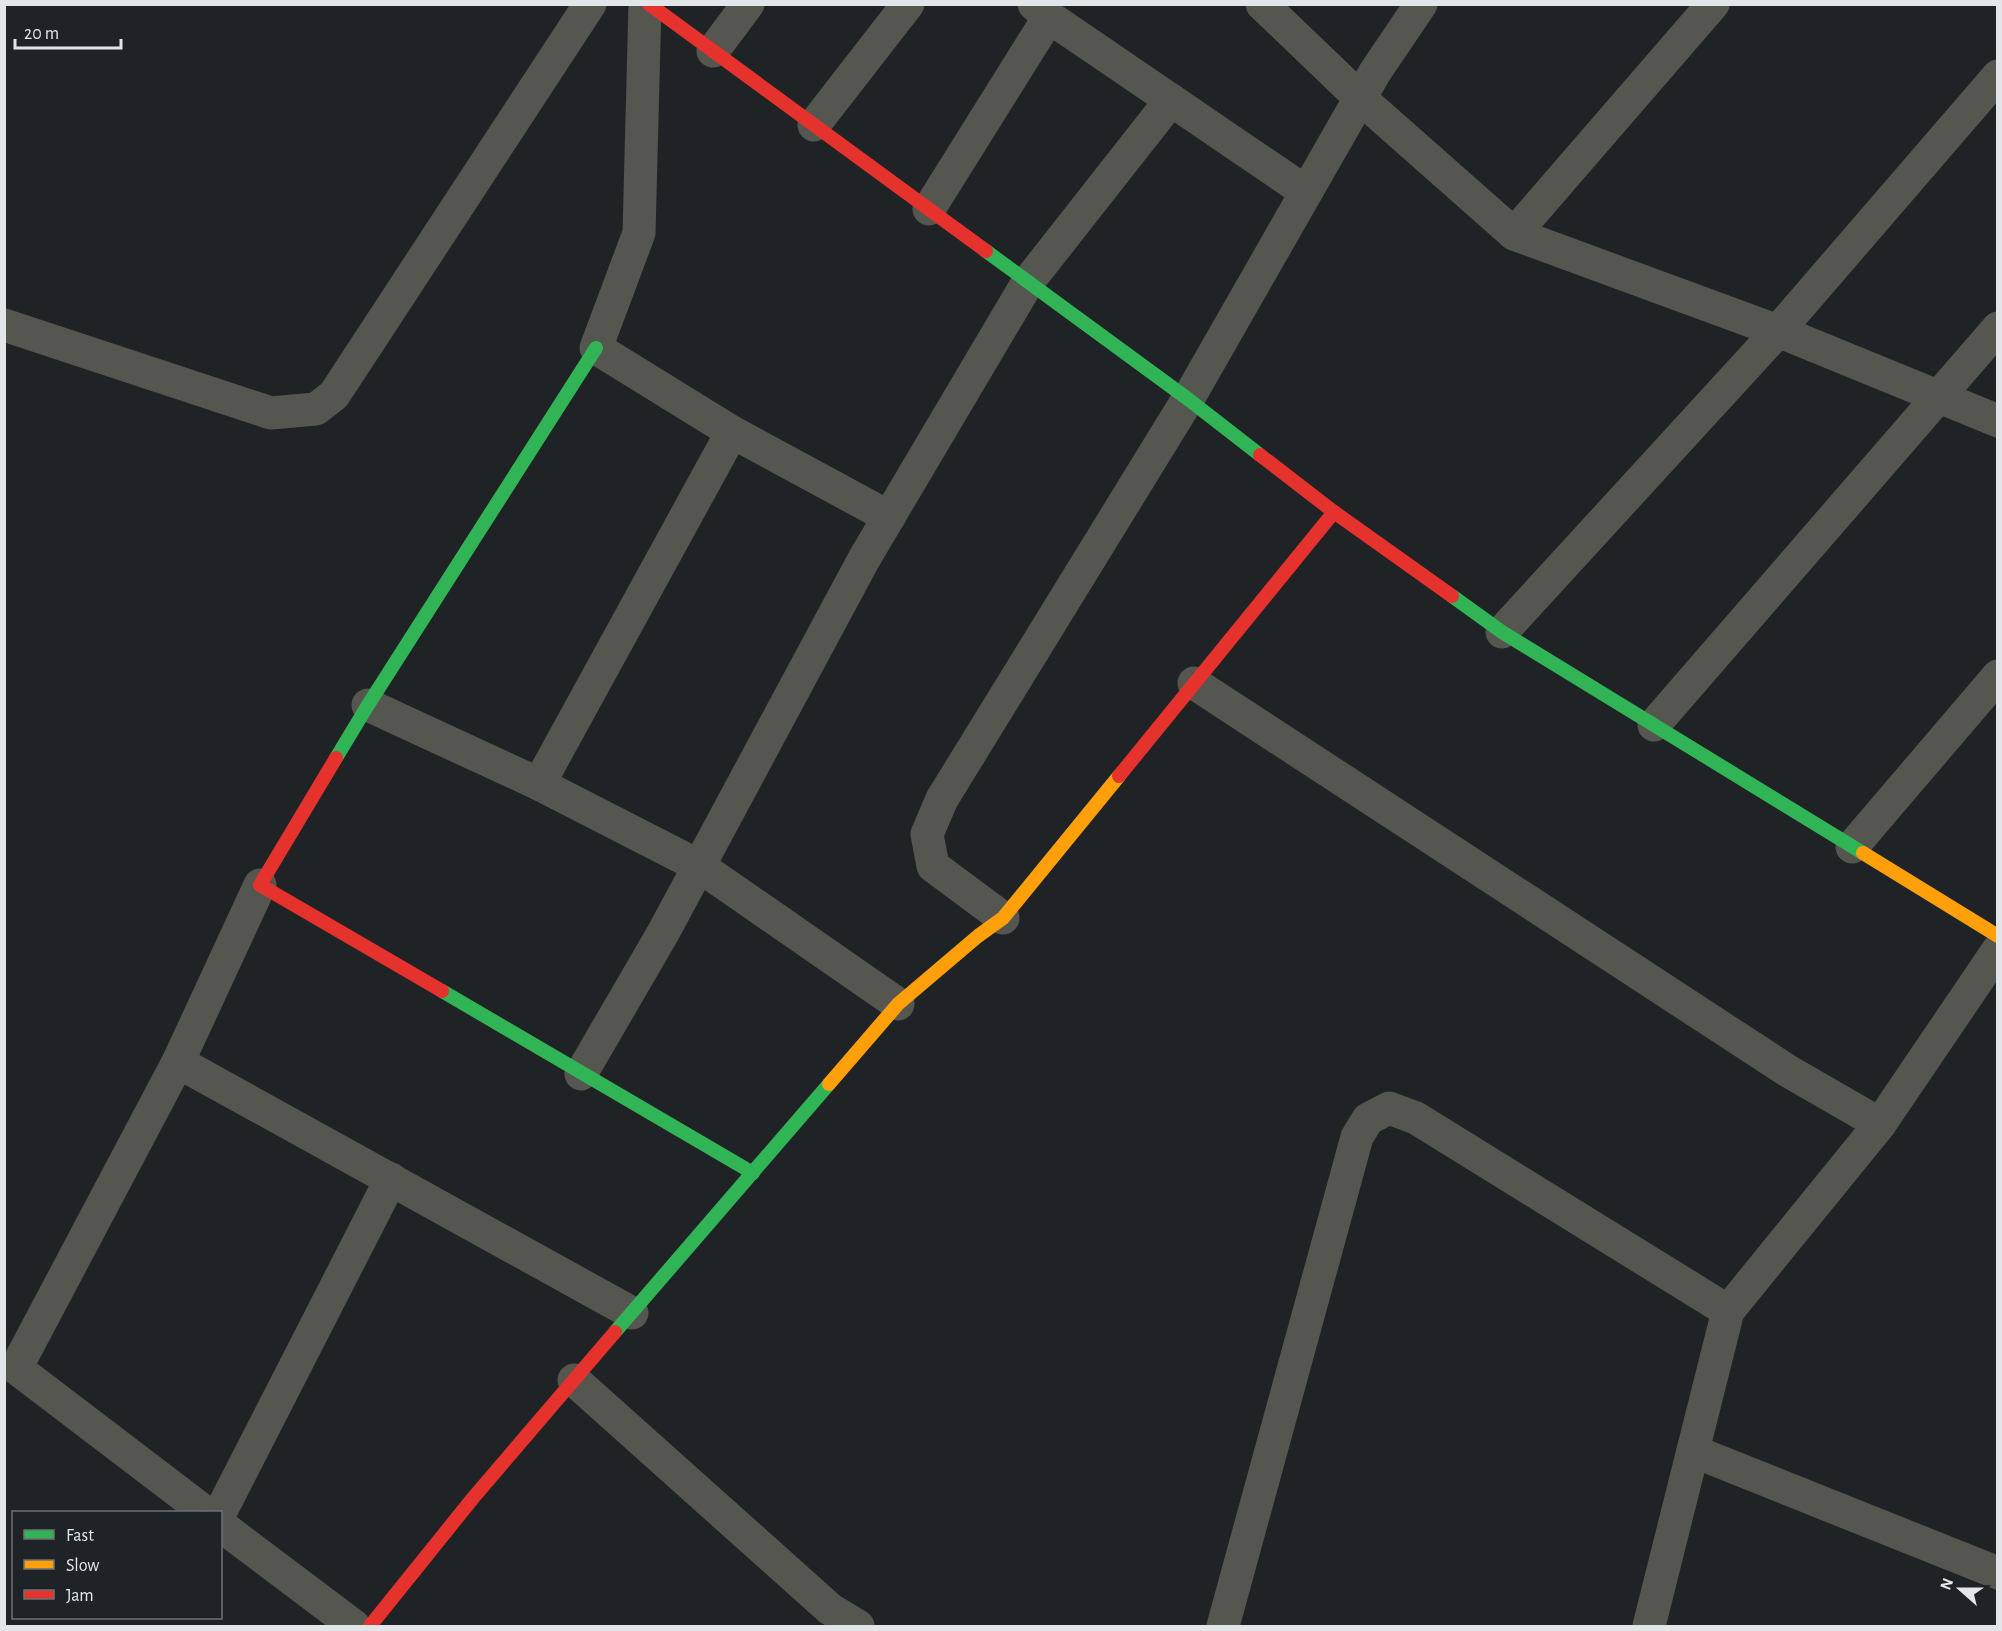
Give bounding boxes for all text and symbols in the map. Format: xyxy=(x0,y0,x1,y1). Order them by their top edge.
scale bar xyxy=(15,12,122,50)
text: 20 m xyxy=(24,25,59,43)
legend xyxy=(12,1511,222,1619)
text: Fast xyxy=(66,1527,94,1545)
text: Slow xyxy=(66,1557,99,1575)
north arrow xyxy=(1930,1559,1990,1619)
text: N xyxy=(1937,1576,1956,1592)
text: Jam xyxy=(66,1587,94,1605)

